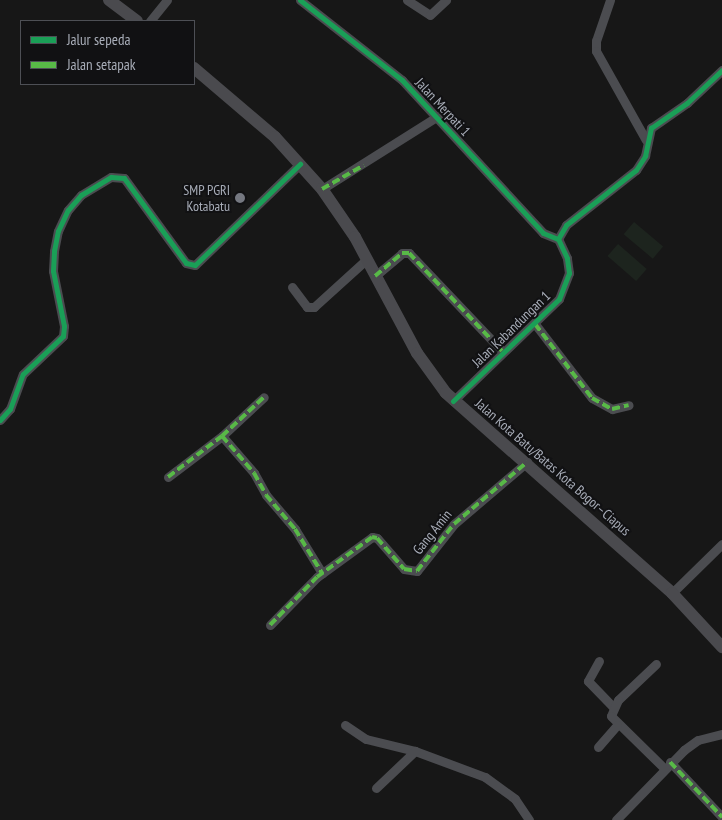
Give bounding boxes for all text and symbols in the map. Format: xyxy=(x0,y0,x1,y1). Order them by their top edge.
legend xyxy=(20,20,195,85)
text: Jalur sepeda xyxy=(67,30,130,49)
text: Jalan setapak xyxy=(67,55,136,74)
street label: Jalan Merpati 1 xyxy=(412,74,474,140)
place label: SMP PGRI Kotabatu xyxy=(183,182,230,214)
marker: SMP PGRI Kotabatu xyxy=(234,192,246,204)
street label: Jalan Kabandungan 1 xyxy=(468,287,554,371)
street label: Jalan Kota Batu/Batas Kota Bogor–Ciapus xyxy=(472,395,634,539)
street label: Gang Amin xyxy=(409,506,455,558)

